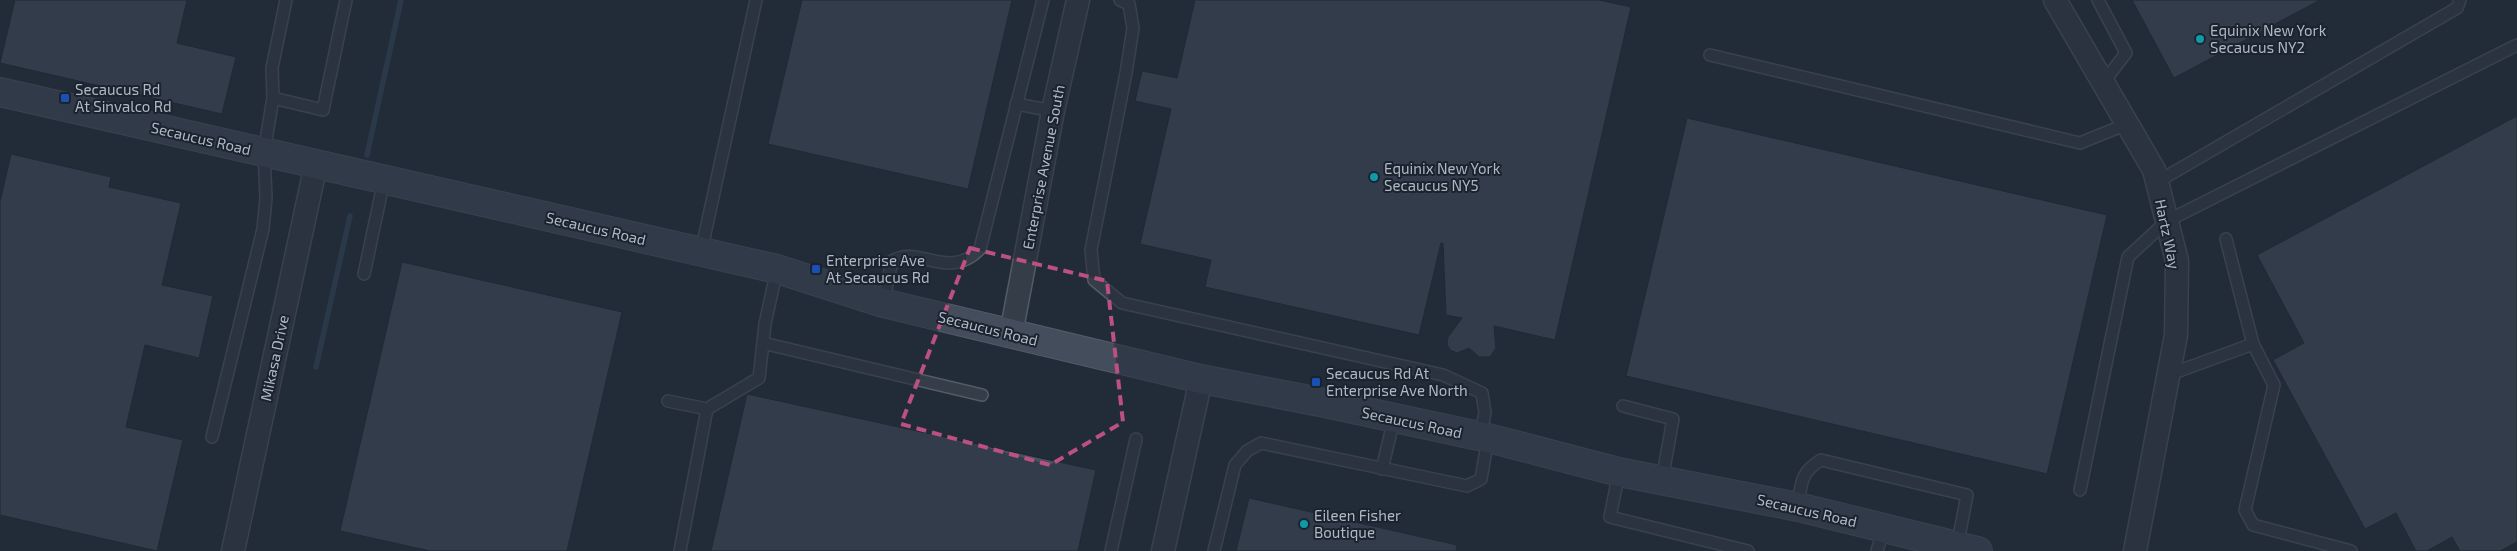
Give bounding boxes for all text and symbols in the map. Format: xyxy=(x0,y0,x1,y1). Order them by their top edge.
place label: Equinix New York Secaucus NY2 xyxy=(2210,21,2327,56)
marker: Equinix New York Secaucus NY2 xyxy=(2194,33,2206,45)
place label: Secaucus Rd At Sinvalco Rd xyxy=(75,80,172,115)
street label: Enterprise Avenue South xyxy=(1018,83,1068,251)
marker: Secaucus Rd At Sinvalco Rd xyxy=(59,92,71,104)
street label: Secaucus Road xyxy=(149,118,253,158)
place label: Equinix New York Secaucus NY5 xyxy=(1384,159,1501,194)
marker: Equinix New York Secaucus NY5 xyxy=(1368,171,1380,183)
street label: Hartz Way xyxy=(2152,197,2184,271)
street label: Secaucus Road xyxy=(544,208,648,248)
place label: Enterprise Ave At Secaucus Rd xyxy=(826,251,930,286)
marker: Enterprise Ave At Secaucus Rd xyxy=(810,263,822,275)
street label: Secaucus Road xyxy=(936,307,1040,349)
street label: Mikasa Drive xyxy=(256,313,292,403)
place label: Secaucus Rd At Enterprise Ave North xyxy=(1326,364,1468,399)
marker: Secaucus Rd At Enterprise Ave North xyxy=(1310,376,1322,388)
street label: Secaucus Road xyxy=(1360,403,1464,441)
street label: Secaucus Road xyxy=(1755,490,1859,530)
place label: Eileen Fisher Boutique xyxy=(1314,506,1401,541)
marker: Eileen Fisher Boutique xyxy=(1298,518,1310,530)

